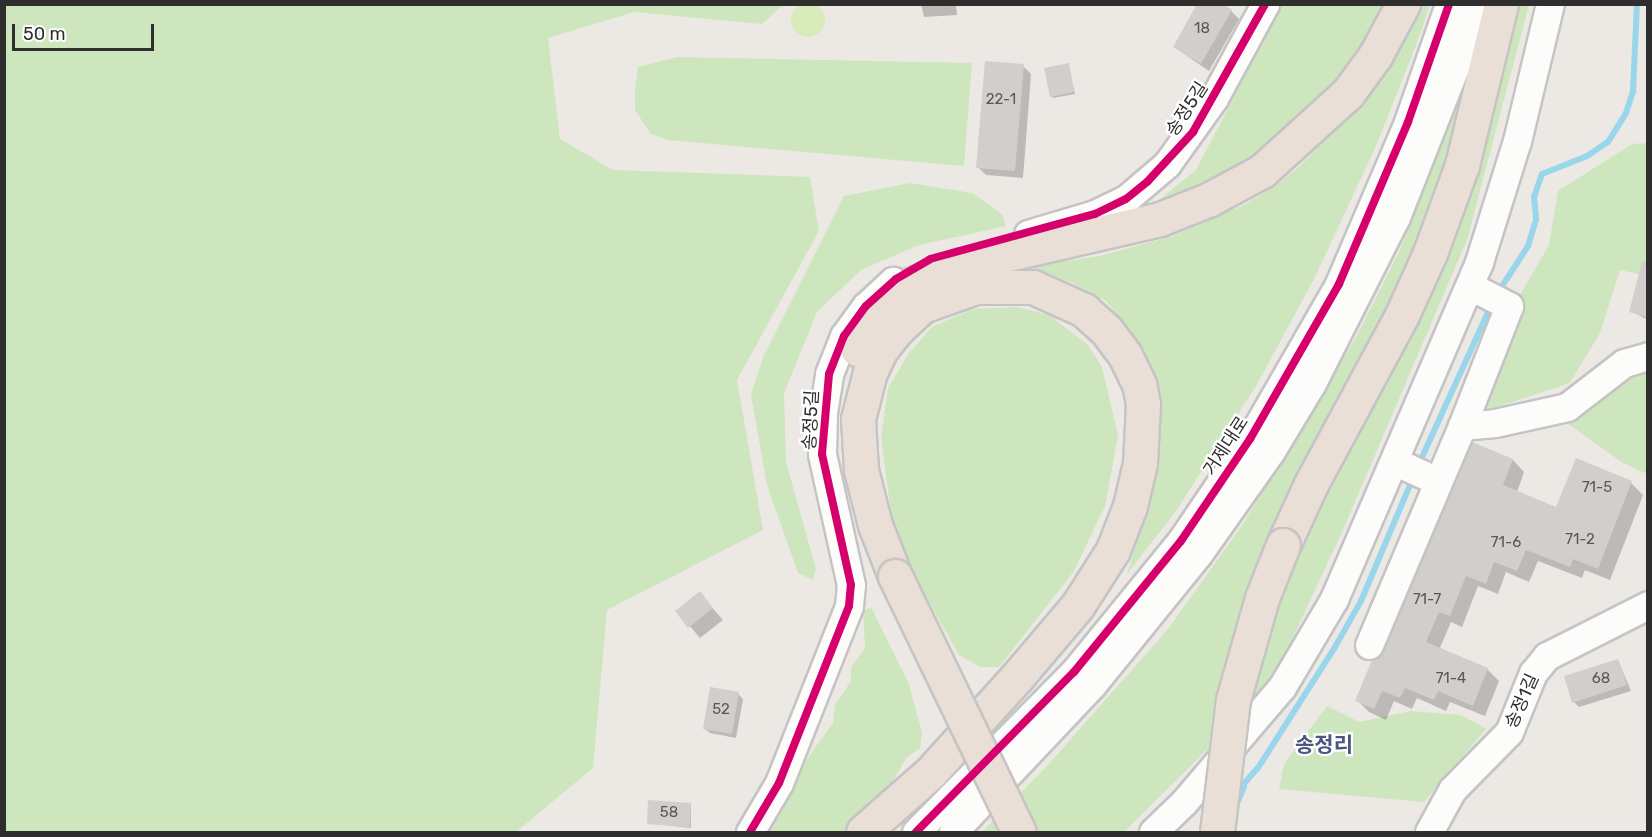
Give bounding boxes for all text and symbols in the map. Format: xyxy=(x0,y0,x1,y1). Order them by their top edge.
scale bar xyxy=(15,12,158,50)
house number: 18 xyxy=(1194,20,1210,38)
text: 50 m xyxy=(23,23,66,45)
street label: 송정5길 xyxy=(1162,78,1212,140)
house number: 22-1 xyxy=(986,91,1016,109)
street label: 송정5길 xyxy=(799,389,823,451)
street label: 거제대로 xyxy=(1199,412,1253,480)
house number: 71-5 xyxy=(1582,479,1612,497)
house number: 71-2 xyxy=(1565,531,1595,549)
house number: 71-6 xyxy=(1491,534,1521,552)
house number: 71-7 xyxy=(1413,591,1441,609)
house number: 71-4 xyxy=(1436,670,1466,688)
street label: 송정1길 xyxy=(1500,670,1544,732)
house number: 68 xyxy=(1592,670,1610,688)
house number: 52 xyxy=(712,701,730,719)
district label: 송정리 xyxy=(1295,732,1353,758)
house number: 58 xyxy=(660,804,678,822)

